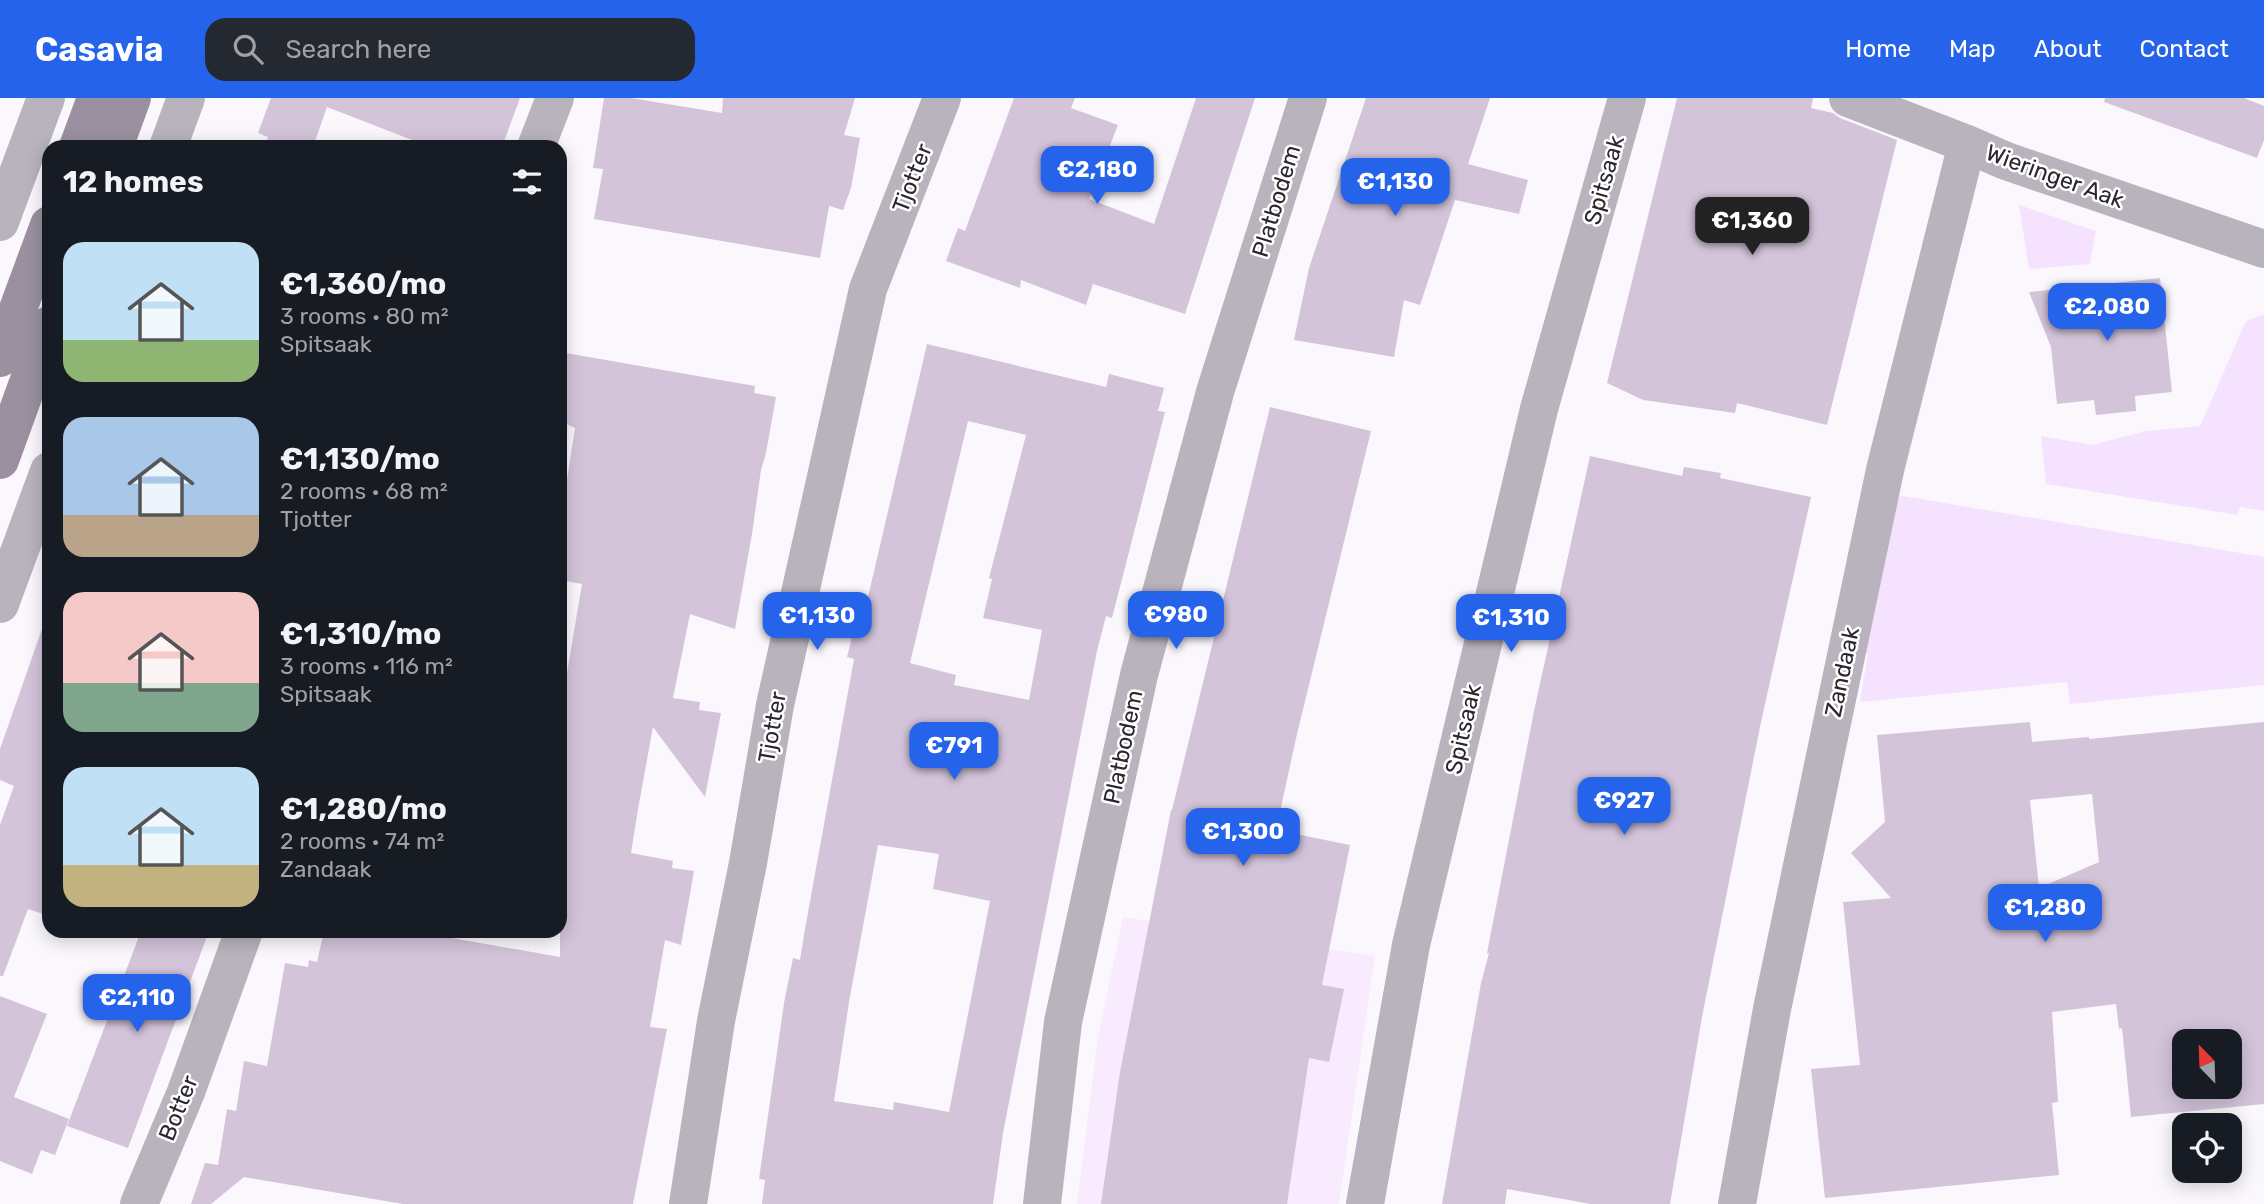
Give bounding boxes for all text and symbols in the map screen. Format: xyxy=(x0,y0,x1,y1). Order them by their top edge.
search box xyxy=(205,18,695,81)
text: Casavia xyxy=(35,30,163,69)
icon: search xyxy=(229,30,267,68)
text: Search here xyxy=(285,34,431,65)
text: Home xyxy=(1845,35,1911,63)
text: Map xyxy=(1949,35,1996,63)
text: About xyxy=(2034,35,2102,63)
text: Contact xyxy=(2140,35,2229,63)
street label: Spitsaak xyxy=(1578,132,1630,228)
street label: Wieringer Aak xyxy=(1982,138,2128,214)
street label: Tjotter xyxy=(886,139,938,216)
street label: Platbodem xyxy=(1246,142,1306,260)
pin: €2,180 xyxy=(1040,146,1154,206)
text: €2,180 xyxy=(1057,155,1137,183)
pin: €1,130 xyxy=(1338,158,1452,218)
icon: filters xyxy=(508,163,546,201)
text: 12 homes xyxy=(63,164,204,200)
text: €1,130 xyxy=(1357,167,1433,195)
pin: €1,360 xyxy=(1695,198,1809,257)
text: €1,360 xyxy=(1711,206,1793,234)
text: €1,360/mo xyxy=(280,266,446,302)
icon: home xyxy=(119,270,203,354)
pin: €2,080 xyxy=(2050,284,2164,343)
text: €2,080 xyxy=(2064,292,2150,320)
text: 3 rooms · 80 m² xyxy=(280,302,449,330)
text: Spitsaak xyxy=(280,330,372,358)
text: €1,130/mo xyxy=(280,441,440,477)
icon: home xyxy=(119,445,203,529)
text: 2 rooms · 68 m² xyxy=(280,477,448,505)
text: Tjotter xyxy=(280,505,352,533)
pin: €1,130 xyxy=(760,592,874,652)
pin: €980 xyxy=(1135,592,1217,651)
pin: €1,310 xyxy=(1454,594,1568,654)
text: €980 xyxy=(1144,600,1208,628)
text: €1,130 xyxy=(779,601,855,629)
text: €1,310 xyxy=(1472,603,1550,631)
text: €1,310/mo xyxy=(280,616,441,652)
icon: home xyxy=(119,620,203,704)
street label: Zandaak xyxy=(1819,624,1865,720)
text: 3 rooms · 116 m² xyxy=(280,652,453,680)
text: Spitsaak xyxy=(280,680,372,708)
street label: Spitsaak xyxy=(1439,681,1487,777)
street label: Platbodem xyxy=(1097,687,1149,807)
street label: Tjotter xyxy=(752,689,792,765)
pin: €791 xyxy=(913,722,995,782)
text: €791 xyxy=(925,731,983,759)
pin: €927 xyxy=(1583,778,1665,837)
text: €927 xyxy=(1594,786,1654,814)
text: €1,280/mo xyxy=(280,791,447,827)
icon: home xyxy=(119,795,203,879)
pin: €1,300 xyxy=(1186,808,1300,868)
text: €1,300 xyxy=(1202,817,1284,845)
text: 2 rooms · 74 m² xyxy=(280,827,444,855)
text: Zandaak xyxy=(280,855,371,883)
pin: €1,280 xyxy=(1988,884,2102,944)
text: €1,280 xyxy=(2004,893,2086,921)
pin: €2,110 xyxy=(80,974,194,1034)
text: €2,110 xyxy=(99,983,175,1011)
north arrow xyxy=(2172,1029,2242,1099)
map controls xyxy=(2172,1029,2242,1183)
street label: Botter xyxy=(152,1071,204,1145)
button: locate xyxy=(2172,1113,2242,1183)

